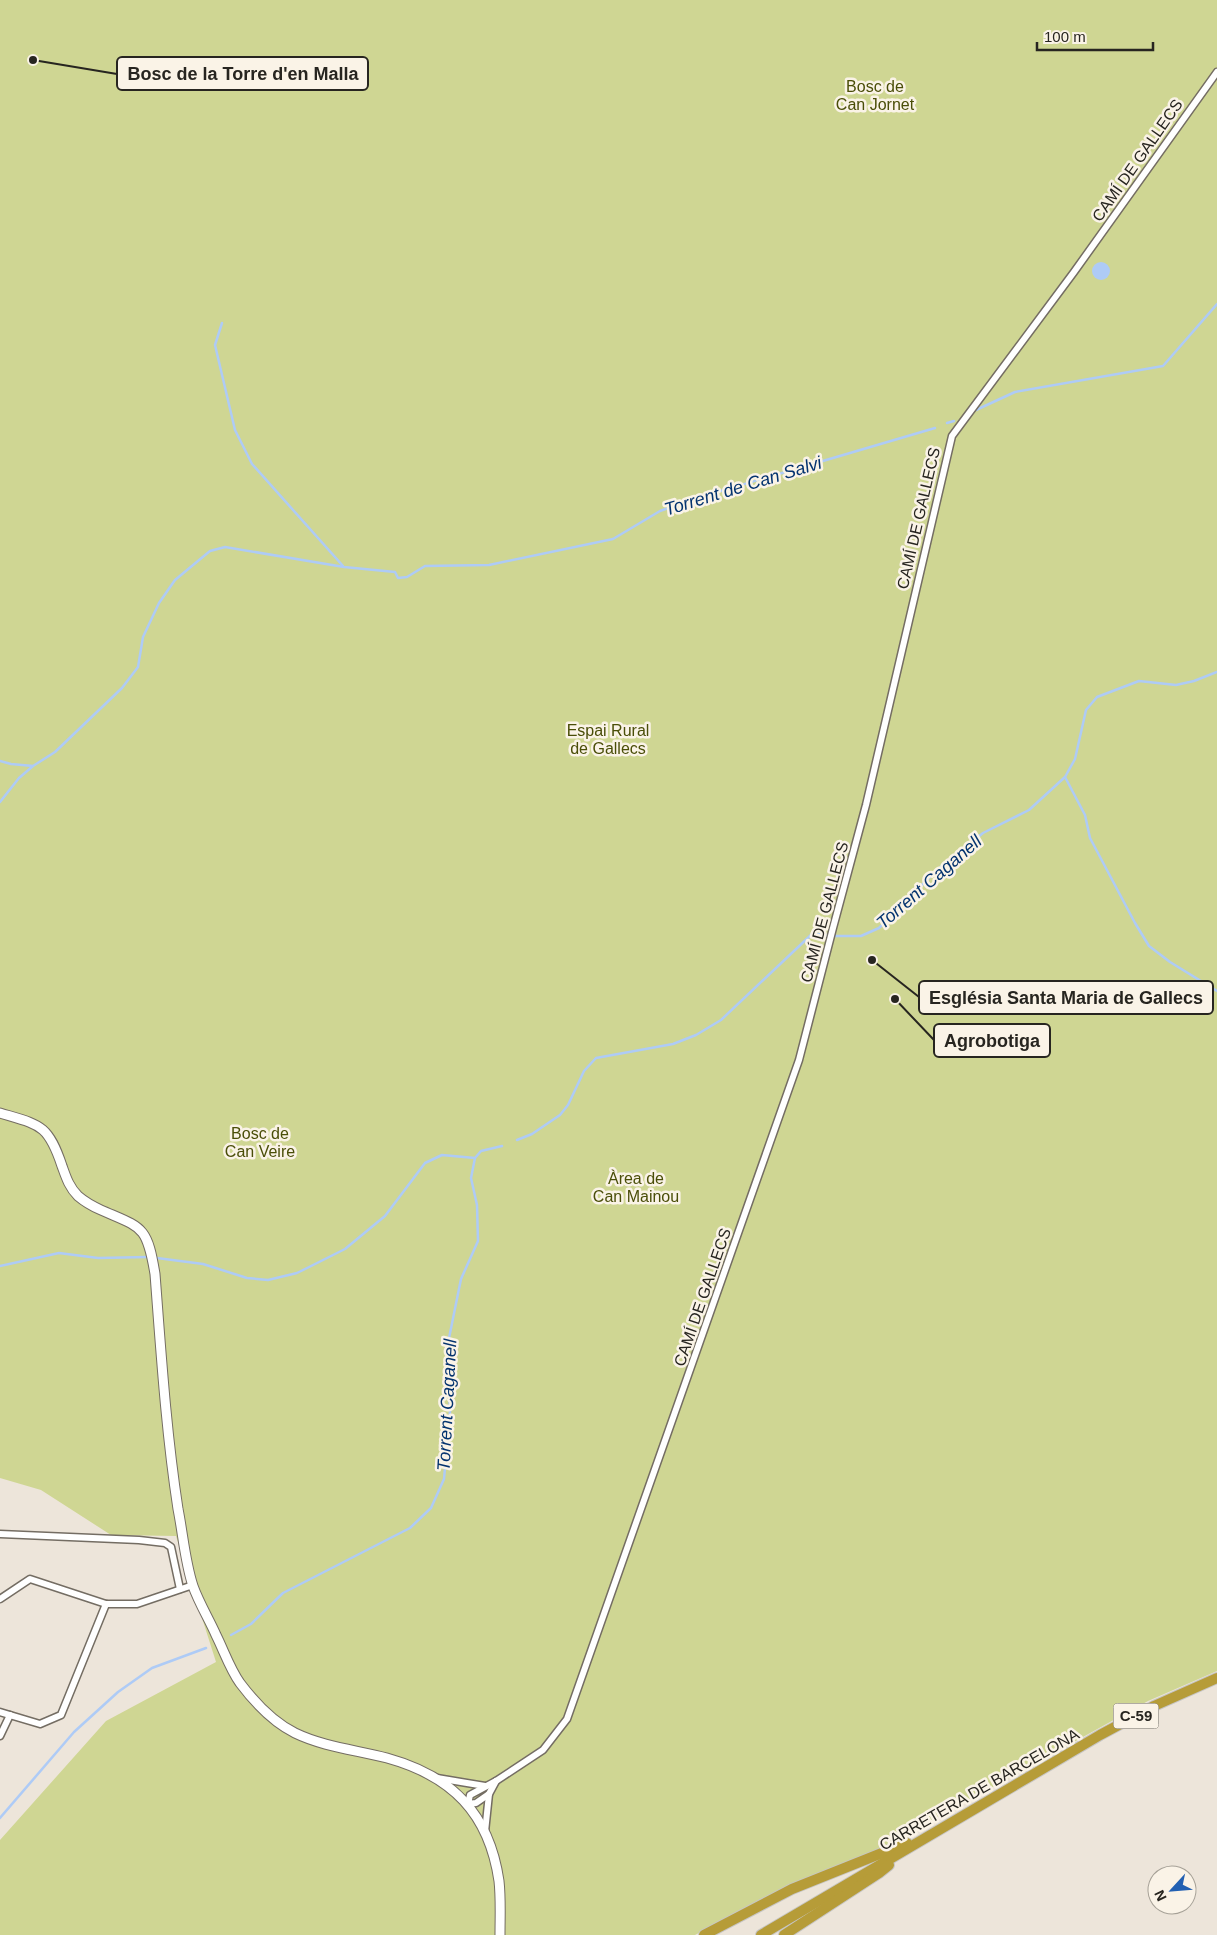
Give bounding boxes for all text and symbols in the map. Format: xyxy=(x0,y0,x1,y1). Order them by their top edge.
scale bar xyxy=(1037,20,1153,52)
text: 100 m xyxy=(1044,28,1086,45)
callout: Bosc de la Torre d'en Malla xyxy=(117,57,368,90)
text: Bosc de la Torre d'en Malla xyxy=(127,64,359,84)
park label: Bosc de Can Jornet xyxy=(836,78,915,113)
street label: CAMÍ DE GALLECS xyxy=(1088,95,1186,225)
street label: CAMÍ DE GALLECS xyxy=(893,445,943,591)
water label: Torrent de Can Salvi xyxy=(662,452,825,519)
park label: Espai Rural de Gallecs xyxy=(567,722,649,757)
water label: Torrent Caganell xyxy=(872,830,986,933)
street label: CAMÍ DE GALLECS xyxy=(797,840,851,984)
callout: Església Santa Maria de Gallecs xyxy=(919,981,1213,1014)
text: Església Santa Maria de Gallecs xyxy=(929,988,1203,1008)
callout: Agrobotiga xyxy=(934,1024,1050,1057)
text: Agrobotiga xyxy=(944,1031,1041,1051)
park label: Bosc de Can Veire xyxy=(225,1125,295,1160)
park label: Àrea de Can Mainou xyxy=(593,1169,679,1205)
street label: CAMÍ DE GALLECS xyxy=(670,1226,734,1368)
water label: Torrent Caganell xyxy=(434,1337,461,1472)
road number: C-59 xyxy=(1114,1704,1158,1728)
street label: CARRETERA DE BARCELONA xyxy=(876,1725,1082,1854)
north arrow xyxy=(1147,1865,1197,1915)
text: N xyxy=(1151,1888,1170,1904)

